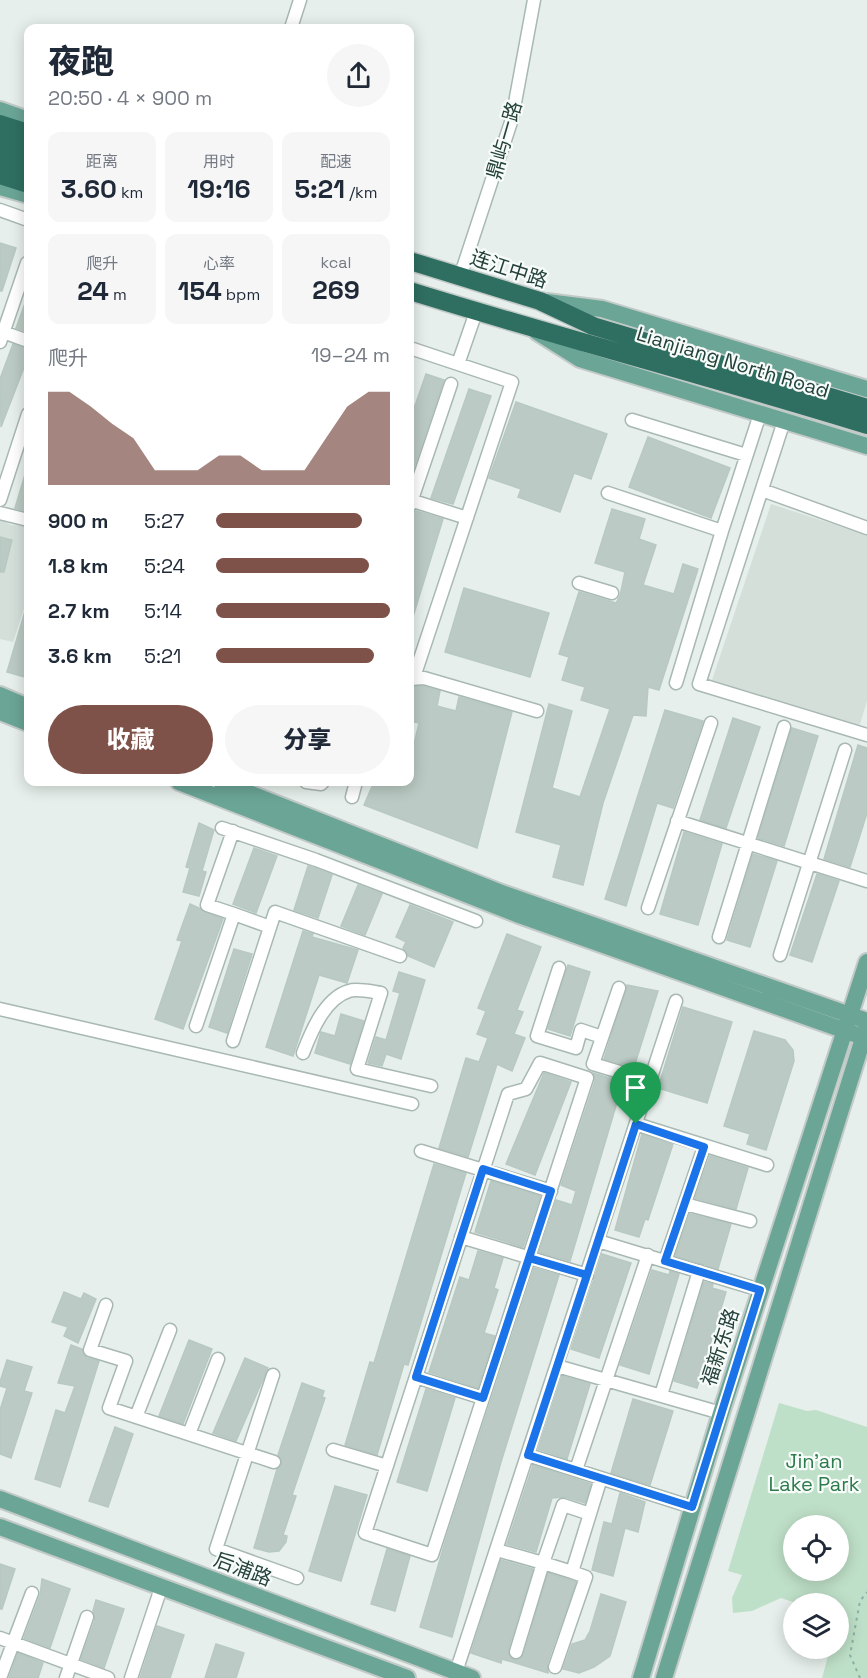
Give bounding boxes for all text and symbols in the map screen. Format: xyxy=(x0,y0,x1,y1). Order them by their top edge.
text: 夜跑 xyxy=(48,41,114,83)
button: share xyxy=(327,44,390,107)
text: 20:50 · 4 × 900 m xyxy=(48,85,212,111)
street label: 鼎屿一路 xyxy=(480,98,528,182)
text: 距离 xyxy=(86,151,118,172)
text: 用时 xyxy=(203,151,235,172)
text: 配速 xyxy=(320,151,352,172)
text: 3.60 xyxy=(61,172,117,206)
text: 19:16 xyxy=(187,172,251,206)
text: 5:21 xyxy=(295,172,345,206)
text: km xyxy=(117,182,143,203)
text: /km xyxy=(345,182,377,203)
street label: 连江中路 xyxy=(467,244,551,294)
text: kcal xyxy=(321,252,351,273)
text: 爬升 xyxy=(86,253,118,274)
text: 心率 xyxy=(203,253,235,274)
text: 269 xyxy=(312,273,360,307)
text: 24 xyxy=(77,274,109,308)
text: 154 xyxy=(178,274,222,308)
text: m xyxy=(109,284,127,305)
text: bpm xyxy=(222,284,260,305)
street label: Lianjiang North Road xyxy=(634,320,832,404)
text: 19–24 m xyxy=(311,342,390,368)
text: 爬升 xyxy=(48,345,88,371)
text: 900 m xyxy=(48,508,108,534)
text: 5:27 xyxy=(144,508,184,534)
text: 1.8 km xyxy=(48,553,108,579)
text: 5:24 xyxy=(144,553,185,579)
text: 2.7 km xyxy=(48,598,110,624)
text: 5:14 xyxy=(144,598,182,624)
text: 3.6 km xyxy=(48,643,112,669)
text: 5:21 xyxy=(144,643,181,669)
button: 收藏 xyxy=(48,705,213,774)
button: 分享 xyxy=(225,705,390,774)
pin xyxy=(610,1062,661,1124)
icon: arrive xyxy=(619,1071,652,1104)
street label: 福新东路 xyxy=(695,1305,745,1389)
park label: Jin'an Lake Park xyxy=(768,1448,860,1497)
map controls xyxy=(783,1515,849,1659)
button: locate xyxy=(783,1515,849,1581)
street label: 后浦路 xyxy=(210,1546,276,1592)
button: layers xyxy=(783,1593,849,1659)

